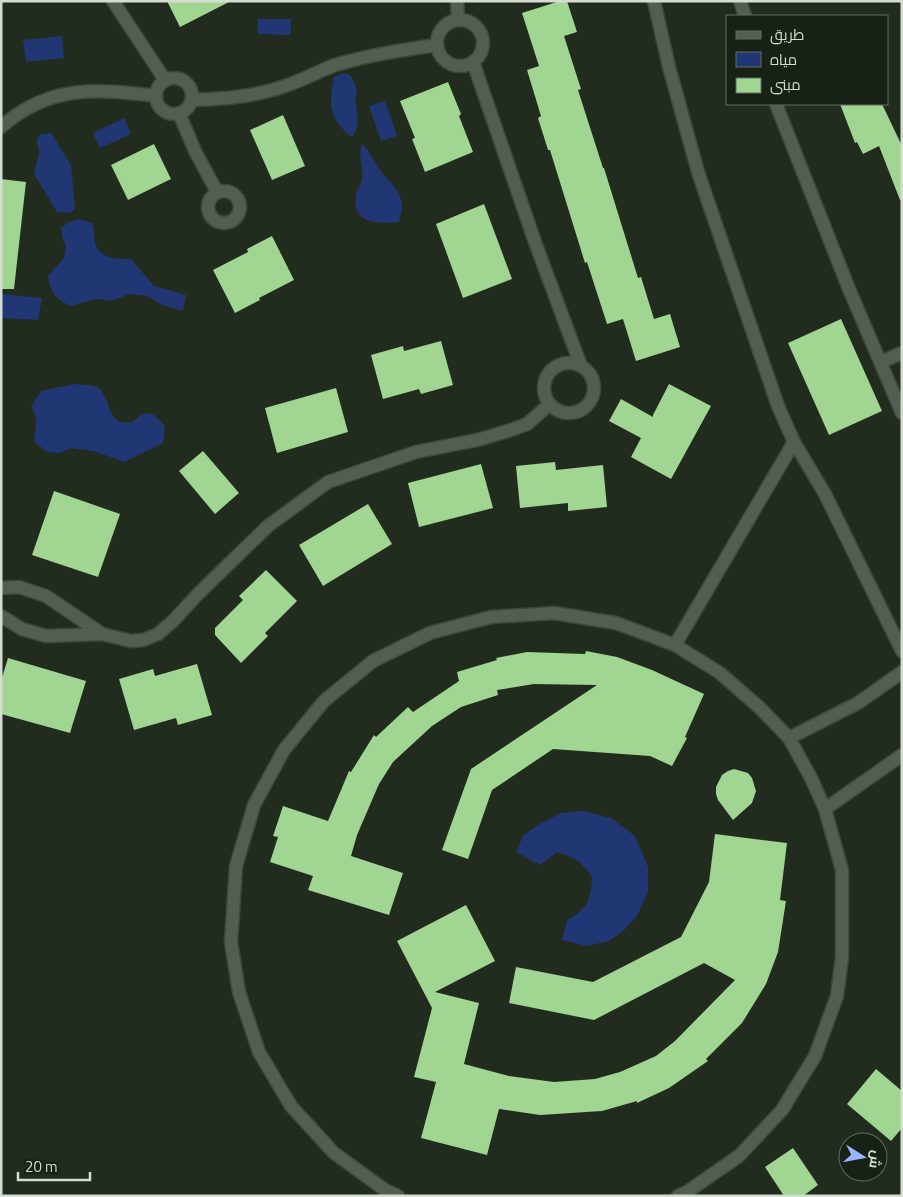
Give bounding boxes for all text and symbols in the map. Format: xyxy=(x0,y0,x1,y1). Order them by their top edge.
legend xyxy=(726,15,888,105)
text: طريق xyxy=(770,23,804,46)
text: مياه xyxy=(770,48,797,71)
text: مبنى xyxy=(770,73,801,96)
north arrow xyxy=(838,1132,888,1182)
text: ش xyxy=(864,1149,888,1170)
scale bar xyxy=(18,1150,90,1182)
text: 20 m xyxy=(25,1155,58,1178)

